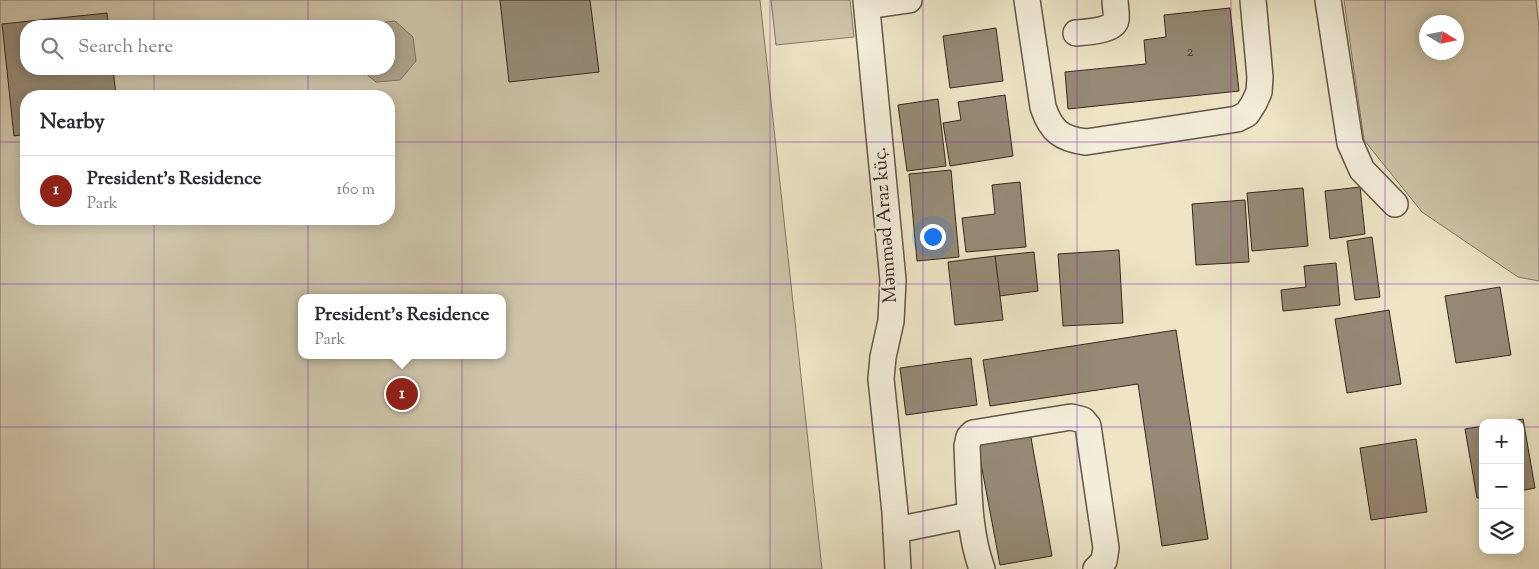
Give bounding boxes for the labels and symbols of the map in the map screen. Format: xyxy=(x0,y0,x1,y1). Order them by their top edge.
north arrow xyxy=(1419,15,1464,60)
house number: 2 xyxy=(1186,41,1194,64)
street label: Məmməd Araz küç. xyxy=(867,146,905,304)
your location xyxy=(920,224,946,250)
pin: 1 xyxy=(386,375,418,413)

